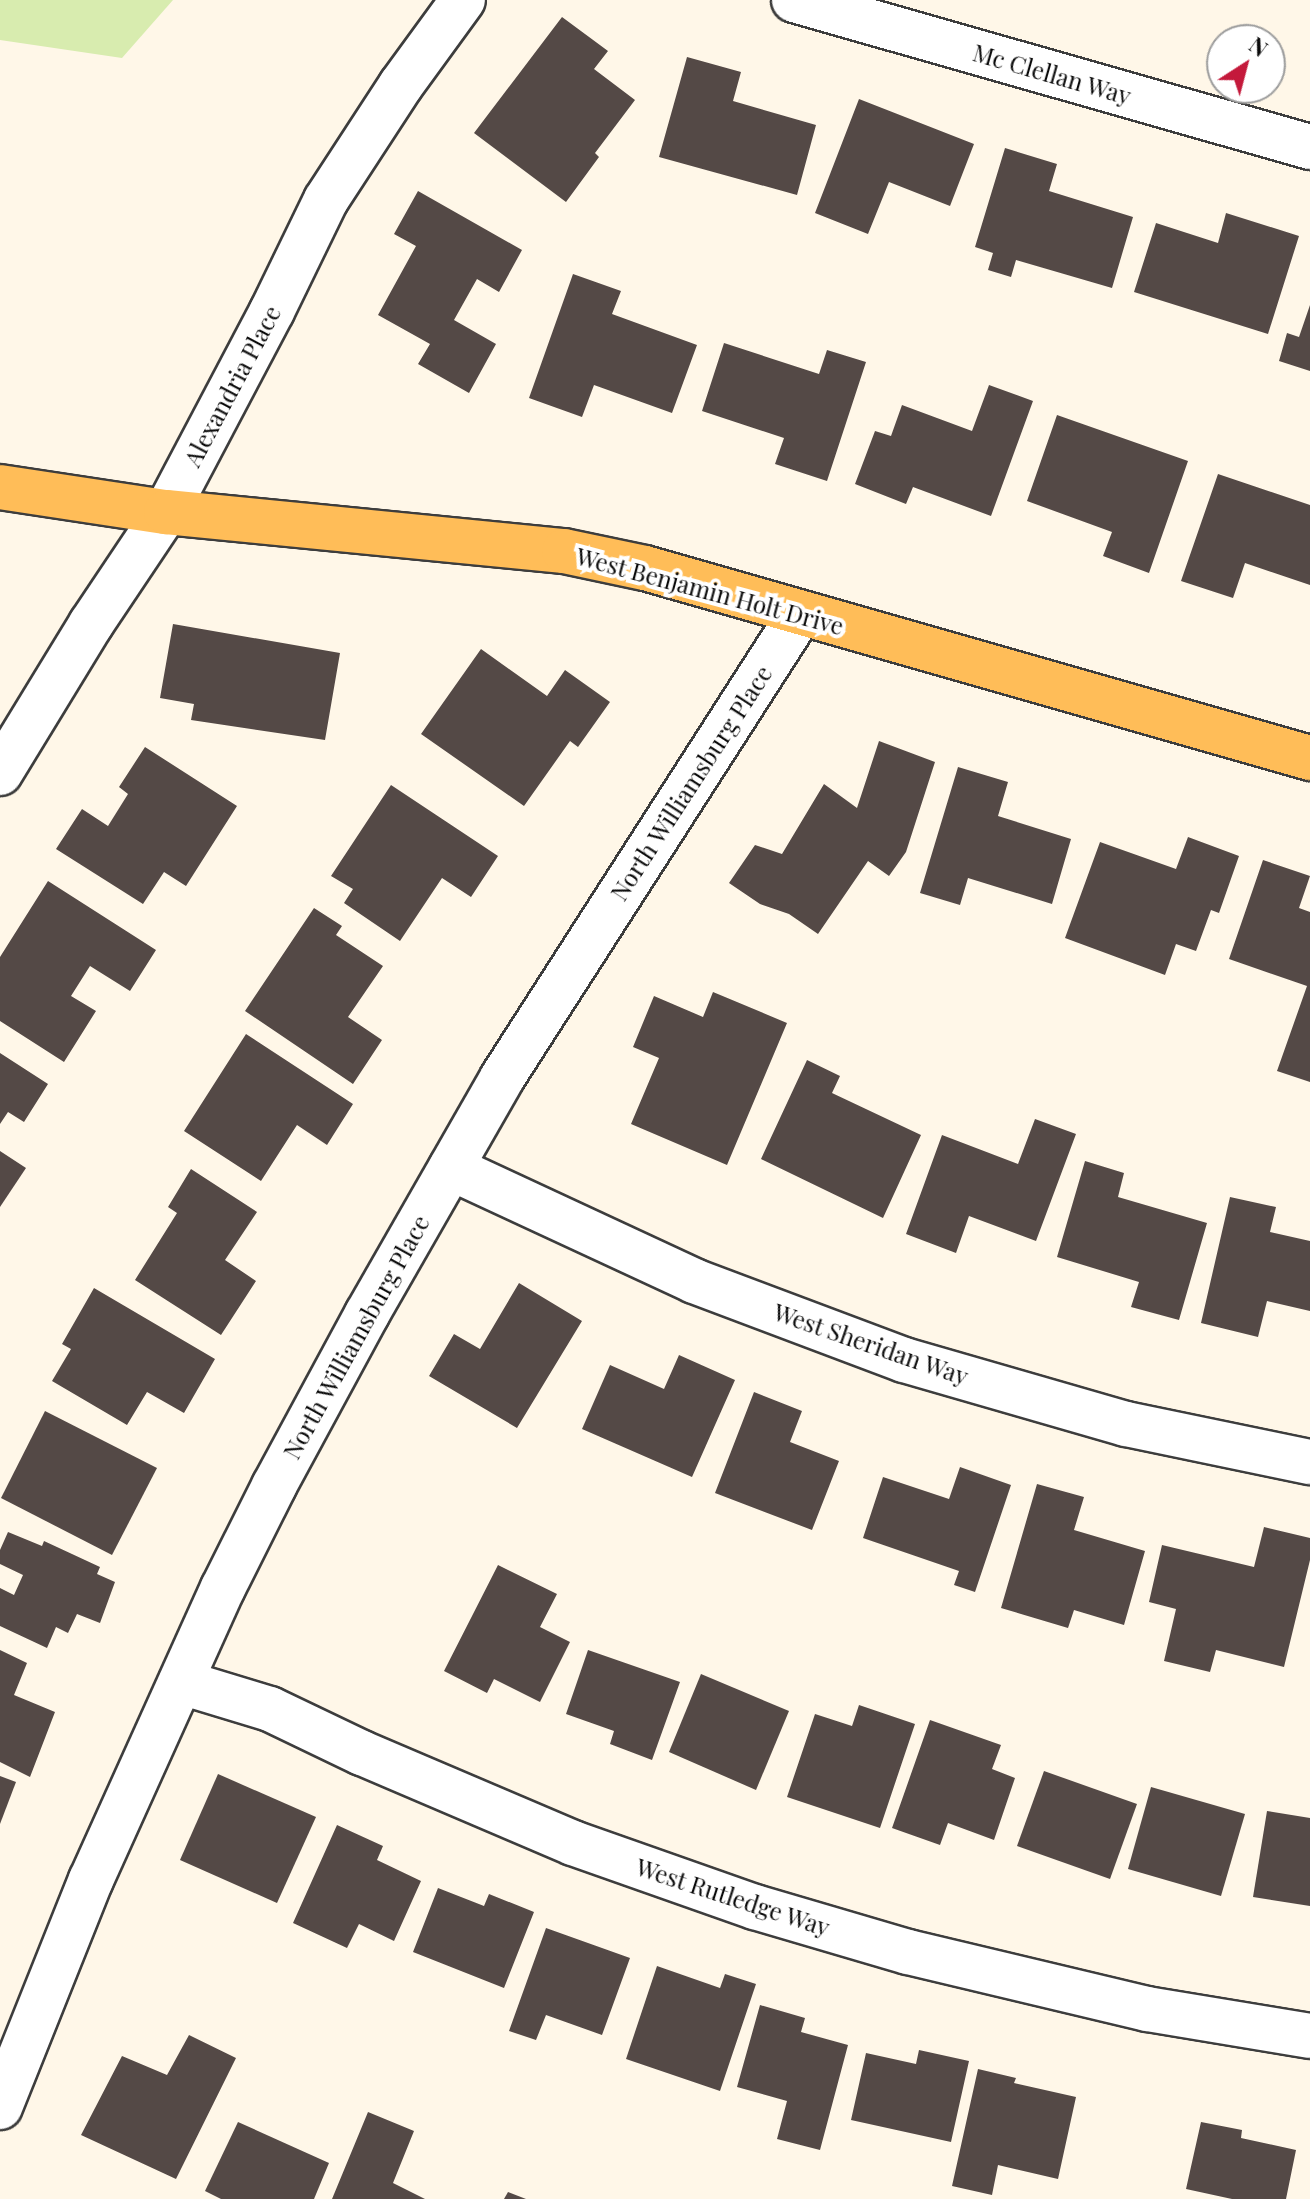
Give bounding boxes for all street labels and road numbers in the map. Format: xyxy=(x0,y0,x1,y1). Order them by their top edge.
street label: Mc Clellan Way xyxy=(969,38,1135,110)
street label: Alexandria Place xyxy=(177,301,287,471)
street label: West Benjamin Holt Drive xyxy=(573,541,847,641)
street label: North Williamsburg Place xyxy=(604,660,778,906)
street label: North Williamsburg Place xyxy=(277,1210,435,1464)
street label: West Sheridan Way xyxy=(769,1297,973,1391)
street label: West Rutledge Way xyxy=(632,1852,834,1942)

